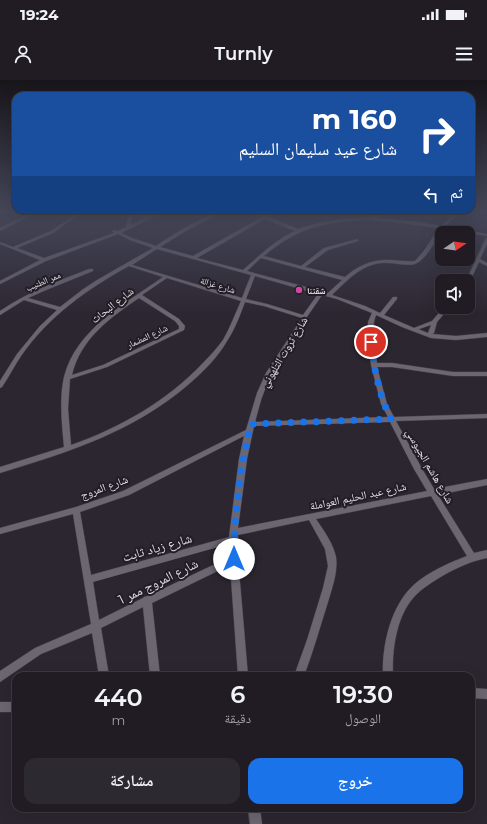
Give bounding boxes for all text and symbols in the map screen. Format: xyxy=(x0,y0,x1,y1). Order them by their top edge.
text: 19:24 xyxy=(20,5,58,24)
icon: person xyxy=(12,43,34,65)
text: Turnly xyxy=(214,43,273,65)
icon: menu xyxy=(453,43,475,65)
text: 160 m xyxy=(312,102,397,136)
icon: right xyxy=(411,108,463,160)
text: شارع عيد سليمان السليم xyxy=(239,138,397,160)
text: ثم xyxy=(450,183,463,202)
icon: left xyxy=(420,184,442,206)
north arrow xyxy=(435,226,475,266)
map controls xyxy=(435,226,475,314)
street label: ممر الطنيب xyxy=(24,269,62,293)
button: sound xyxy=(435,274,475,314)
street label: شارع غزالة xyxy=(199,275,237,296)
street label: شارع البحاث xyxy=(88,284,136,326)
marker: شقتنا xyxy=(294,285,304,295)
place label: شقتنا xyxy=(307,285,325,296)
street label: شارع ثروت التلهوني xyxy=(257,314,312,391)
street label: شارع المضمار xyxy=(124,322,170,352)
pin xyxy=(354,325,388,359)
icon: arrive xyxy=(360,331,382,353)
street label: شارع هاشم الجيوسي xyxy=(401,426,457,507)
street label: شارع المروج xyxy=(78,472,130,502)
street label: شارع عبد الحليم العواملة xyxy=(309,479,408,514)
street label: شارع زياد ثابت xyxy=(120,529,194,566)
position arrow xyxy=(213,538,255,580)
street label: شارع المروج ممر 1 xyxy=(115,555,201,609)
text: 6 xyxy=(230,680,245,709)
text: 19:30 xyxy=(333,680,393,709)
text: 440 xyxy=(94,683,143,712)
text: دقيقة xyxy=(225,710,251,726)
text: الوصول xyxy=(345,710,381,726)
text: m xyxy=(111,712,125,728)
button: مشاركة xyxy=(24,758,240,804)
button: خروج xyxy=(248,758,463,804)

